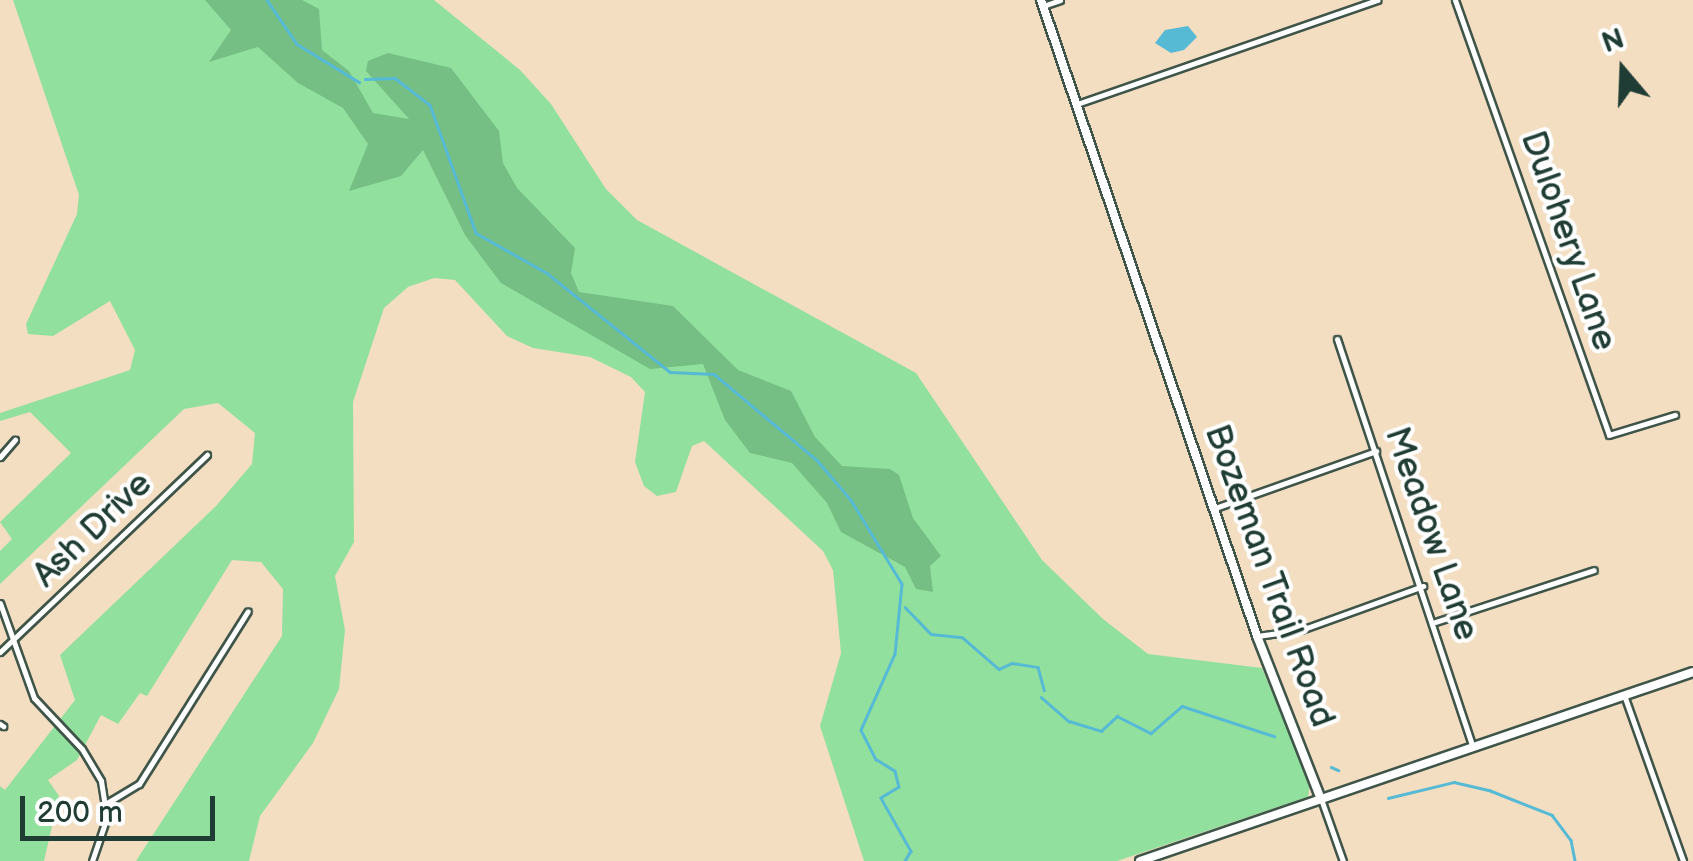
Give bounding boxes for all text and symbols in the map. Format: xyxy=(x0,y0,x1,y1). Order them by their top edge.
north arrow xyxy=(1573,20,1673,120)
text: N xyxy=(1598,22,1628,60)
street label: Dulohery Lane xyxy=(1510,125,1626,357)
street label: Bozeman Trail Road xyxy=(1195,419,1343,733)
street label: Meadow Lane xyxy=(1375,422,1487,646)
street label: Ash Drive xyxy=(25,463,161,597)
scale bar xyxy=(25,776,220,838)
text: 200 m xyxy=(37,795,123,831)

